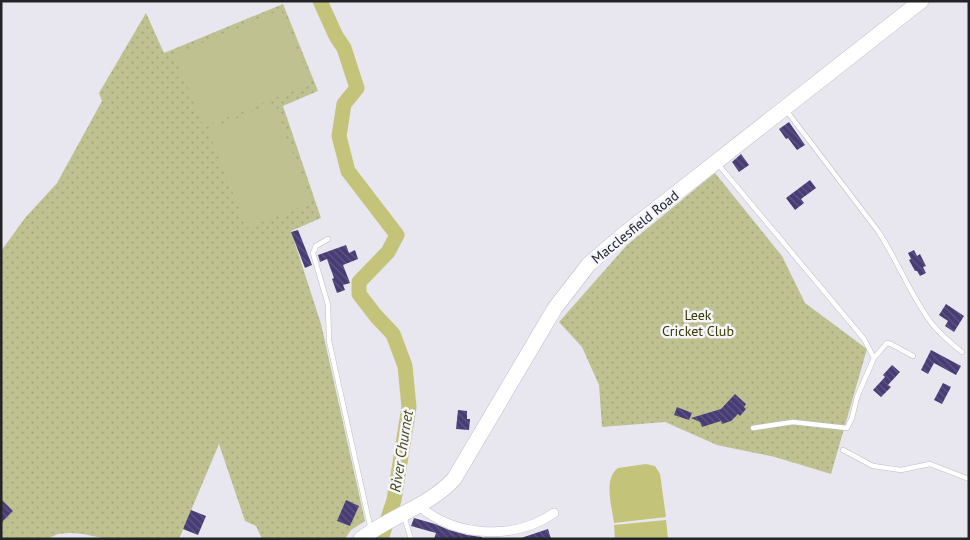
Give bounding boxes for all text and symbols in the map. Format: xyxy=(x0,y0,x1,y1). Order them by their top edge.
street label: Macclesfield Road xyxy=(588,186,682,268)
park label: Leek Cricket Club xyxy=(662,306,734,340)
water label: River Churnet xyxy=(385,407,417,493)

